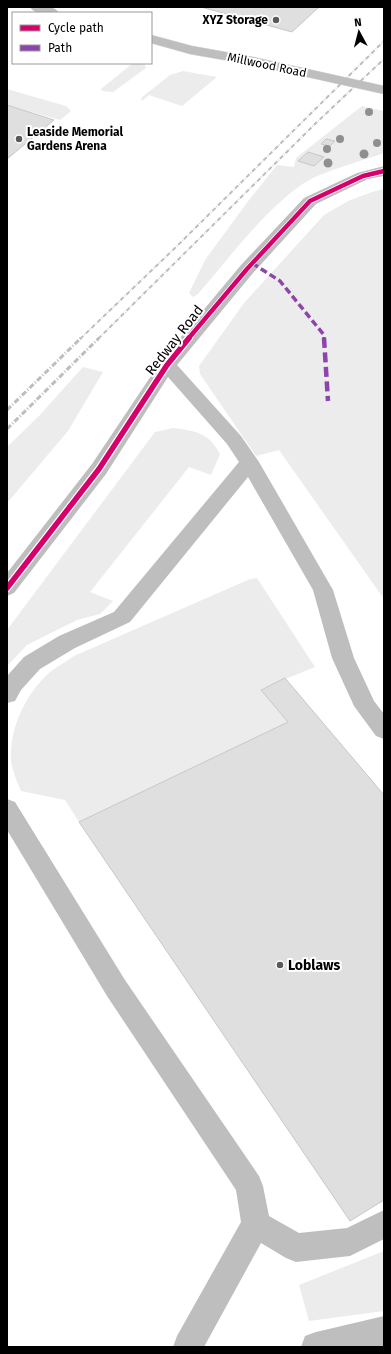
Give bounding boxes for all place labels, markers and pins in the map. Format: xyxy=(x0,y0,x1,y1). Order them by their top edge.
place label: XYZ Storage xyxy=(202,13,268,27)
marker: XYZ Storage xyxy=(271,15,281,25)
place label: Leaside Memorial Gardens Arena xyxy=(27,125,124,153)
marker: Leaside Memorial Gardens Arena xyxy=(14,134,24,144)
place label: Loblaws xyxy=(288,957,341,974)
marker: Loblaws xyxy=(275,960,285,970)

